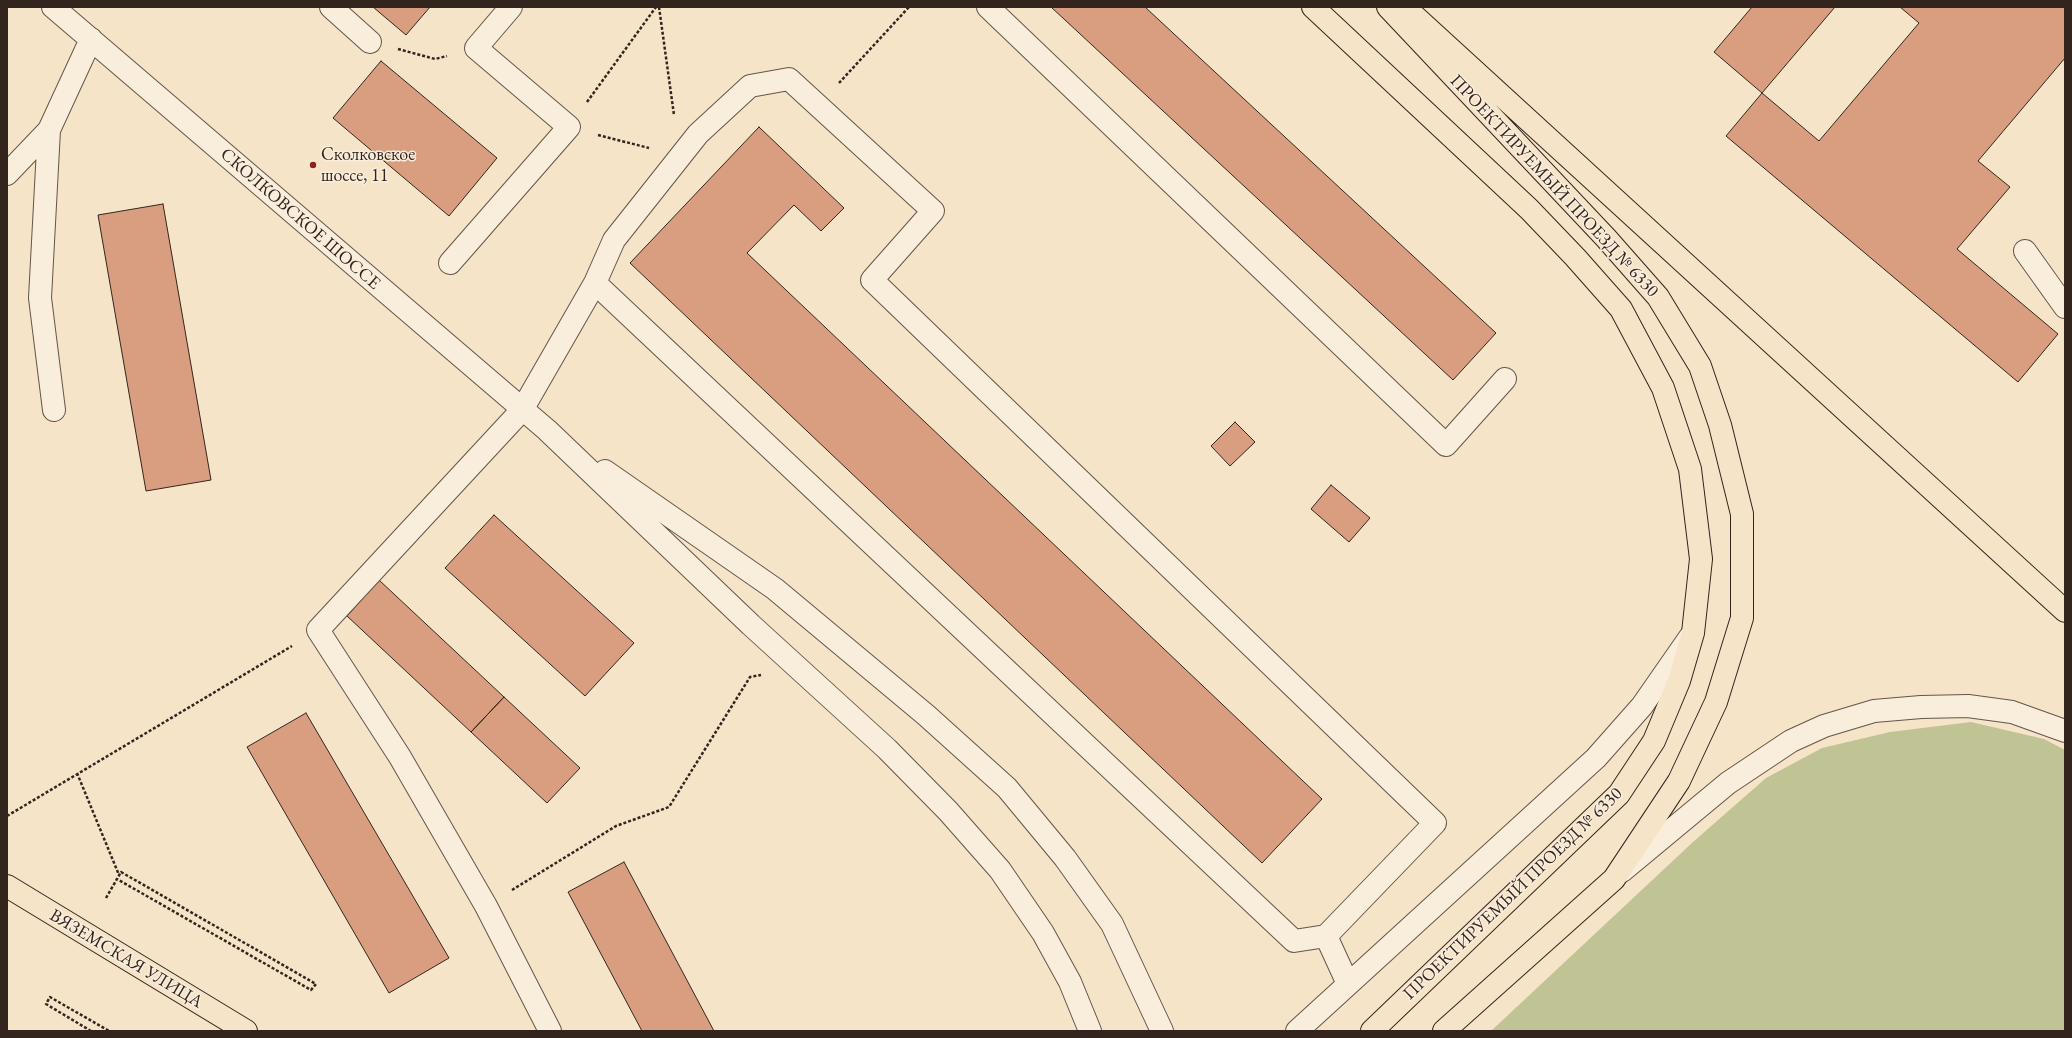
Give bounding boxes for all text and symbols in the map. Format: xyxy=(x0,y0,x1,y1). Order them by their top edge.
street label: ПРОЕКТИРУЕМЫЙ ПРОЕЗД № 6330 xyxy=(1445,70,1663,302)
street label: СКОЛКОВСКОЕ ШОССЕ xyxy=(216,144,384,294)
place label: Сколковское шоссе, 11 xyxy=(321,144,415,186)
marker: Сколковское шоссе, 11 xyxy=(308,160,318,170)
street label: ПРОЕКТИРУЕМЫЙ ПРОЕЗД № 6330 xyxy=(1399,783,1627,1005)
street label: ВЯЗЕМСКАЯ УЛИЦА xyxy=(45,905,207,1013)

